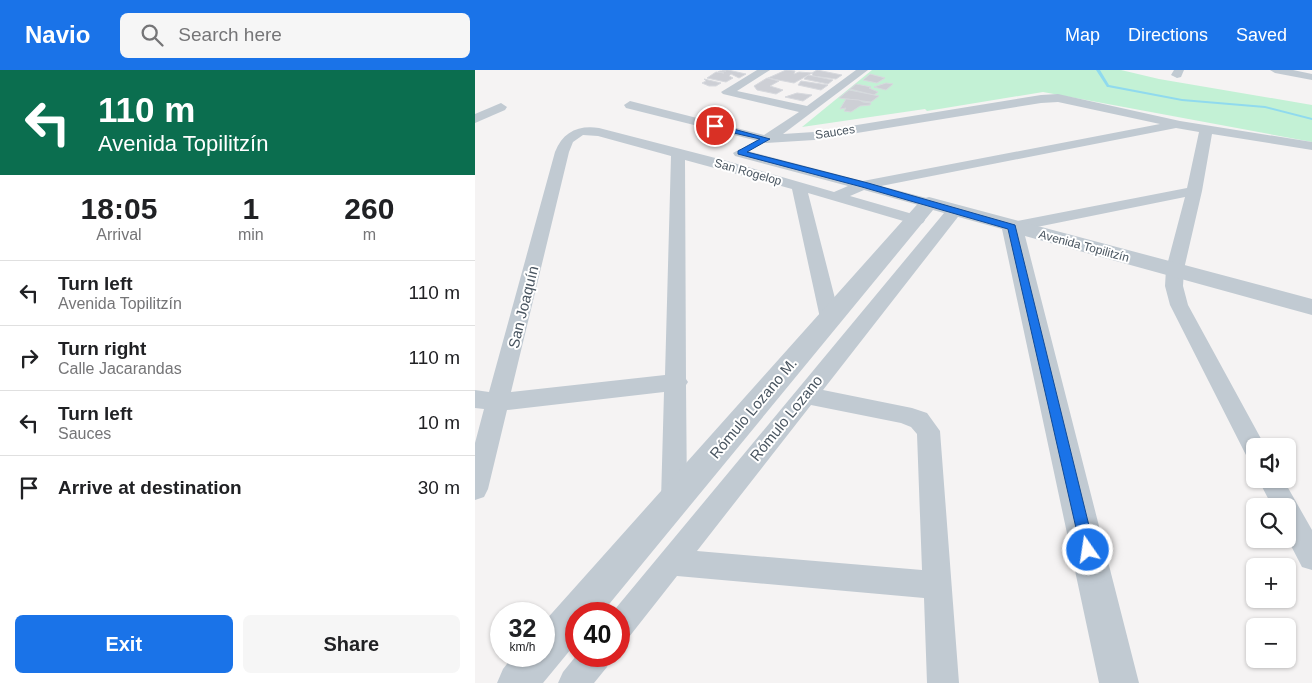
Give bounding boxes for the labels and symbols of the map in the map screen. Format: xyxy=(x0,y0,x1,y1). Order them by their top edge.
pin xyxy=(694,105,736,147)
street label: Sauces xyxy=(814,122,856,142)
street label: San Rogelop xyxy=(713,156,784,188)
street label: Avenida Topilitzín xyxy=(1037,227,1131,265)
street label: San Joaquín xyxy=(505,264,541,350)
street label: Rómulo Lozano M. xyxy=(706,354,800,462)
street label: Rómulo Lozano xyxy=(746,372,826,464)
position arrow xyxy=(1061,523,1113,575)
speed limit sign: 40 xyxy=(565,602,630,667)

